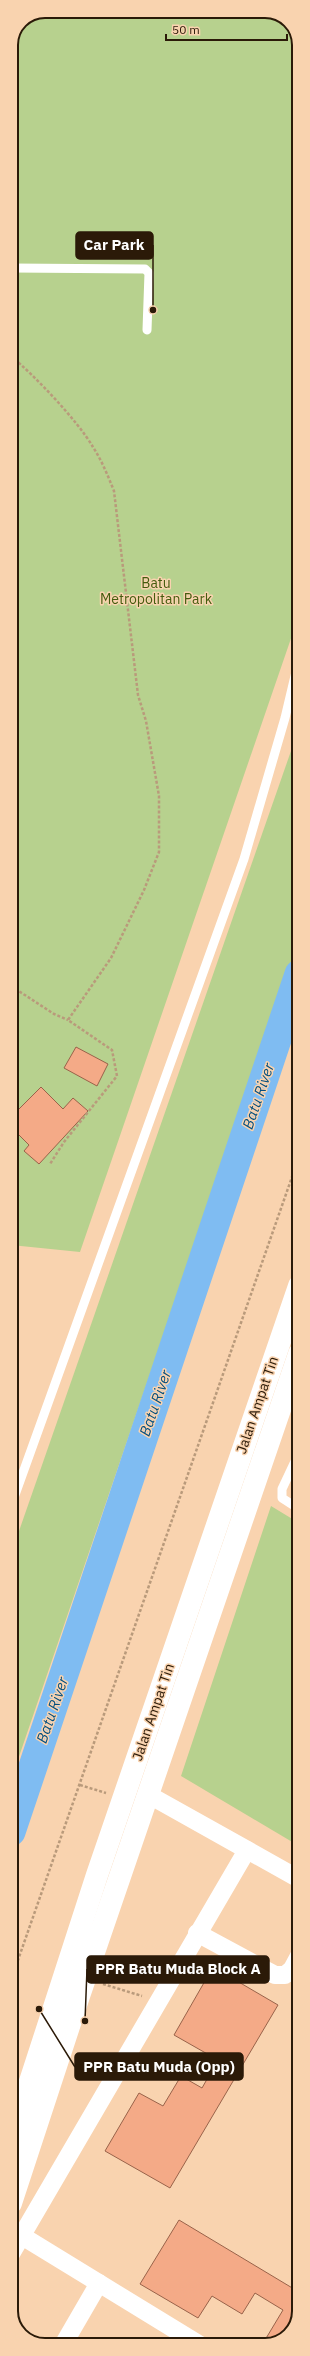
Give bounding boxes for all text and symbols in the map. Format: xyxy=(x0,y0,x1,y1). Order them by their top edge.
scale bar xyxy=(166,16,287,42)
text: 50 m xyxy=(172,22,200,37)
callout: Car Park xyxy=(76,232,153,259)
text: Car Park xyxy=(84,235,145,254)
park label: Batu Metropolitan Park xyxy=(100,574,213,608)
water label: Batu River xyxy=(238,1060,278,1131)
street label: Jalan Ampat Tin xyxy=(232,1354,282,1456)
water label: Batu River xyxy=(135,1367,175,1438)
street label: Jalan Ampat Tin xyxy=(128,1661,178,1763)
water label: Batu River xyxy=(32,1674,72,1745)
callout: PPR Batu Muda Block A xyxy=(87,1956,269,1983)
text: PPR Batu Muda Block A xyxy=(95,1959,261,1978)
callout: PPR Batu Muda (Opp) xyxy=(75,2053,243,2080)
text: PPR Batu Muda (Opp) xyxy=(83,2057,235,2076)

